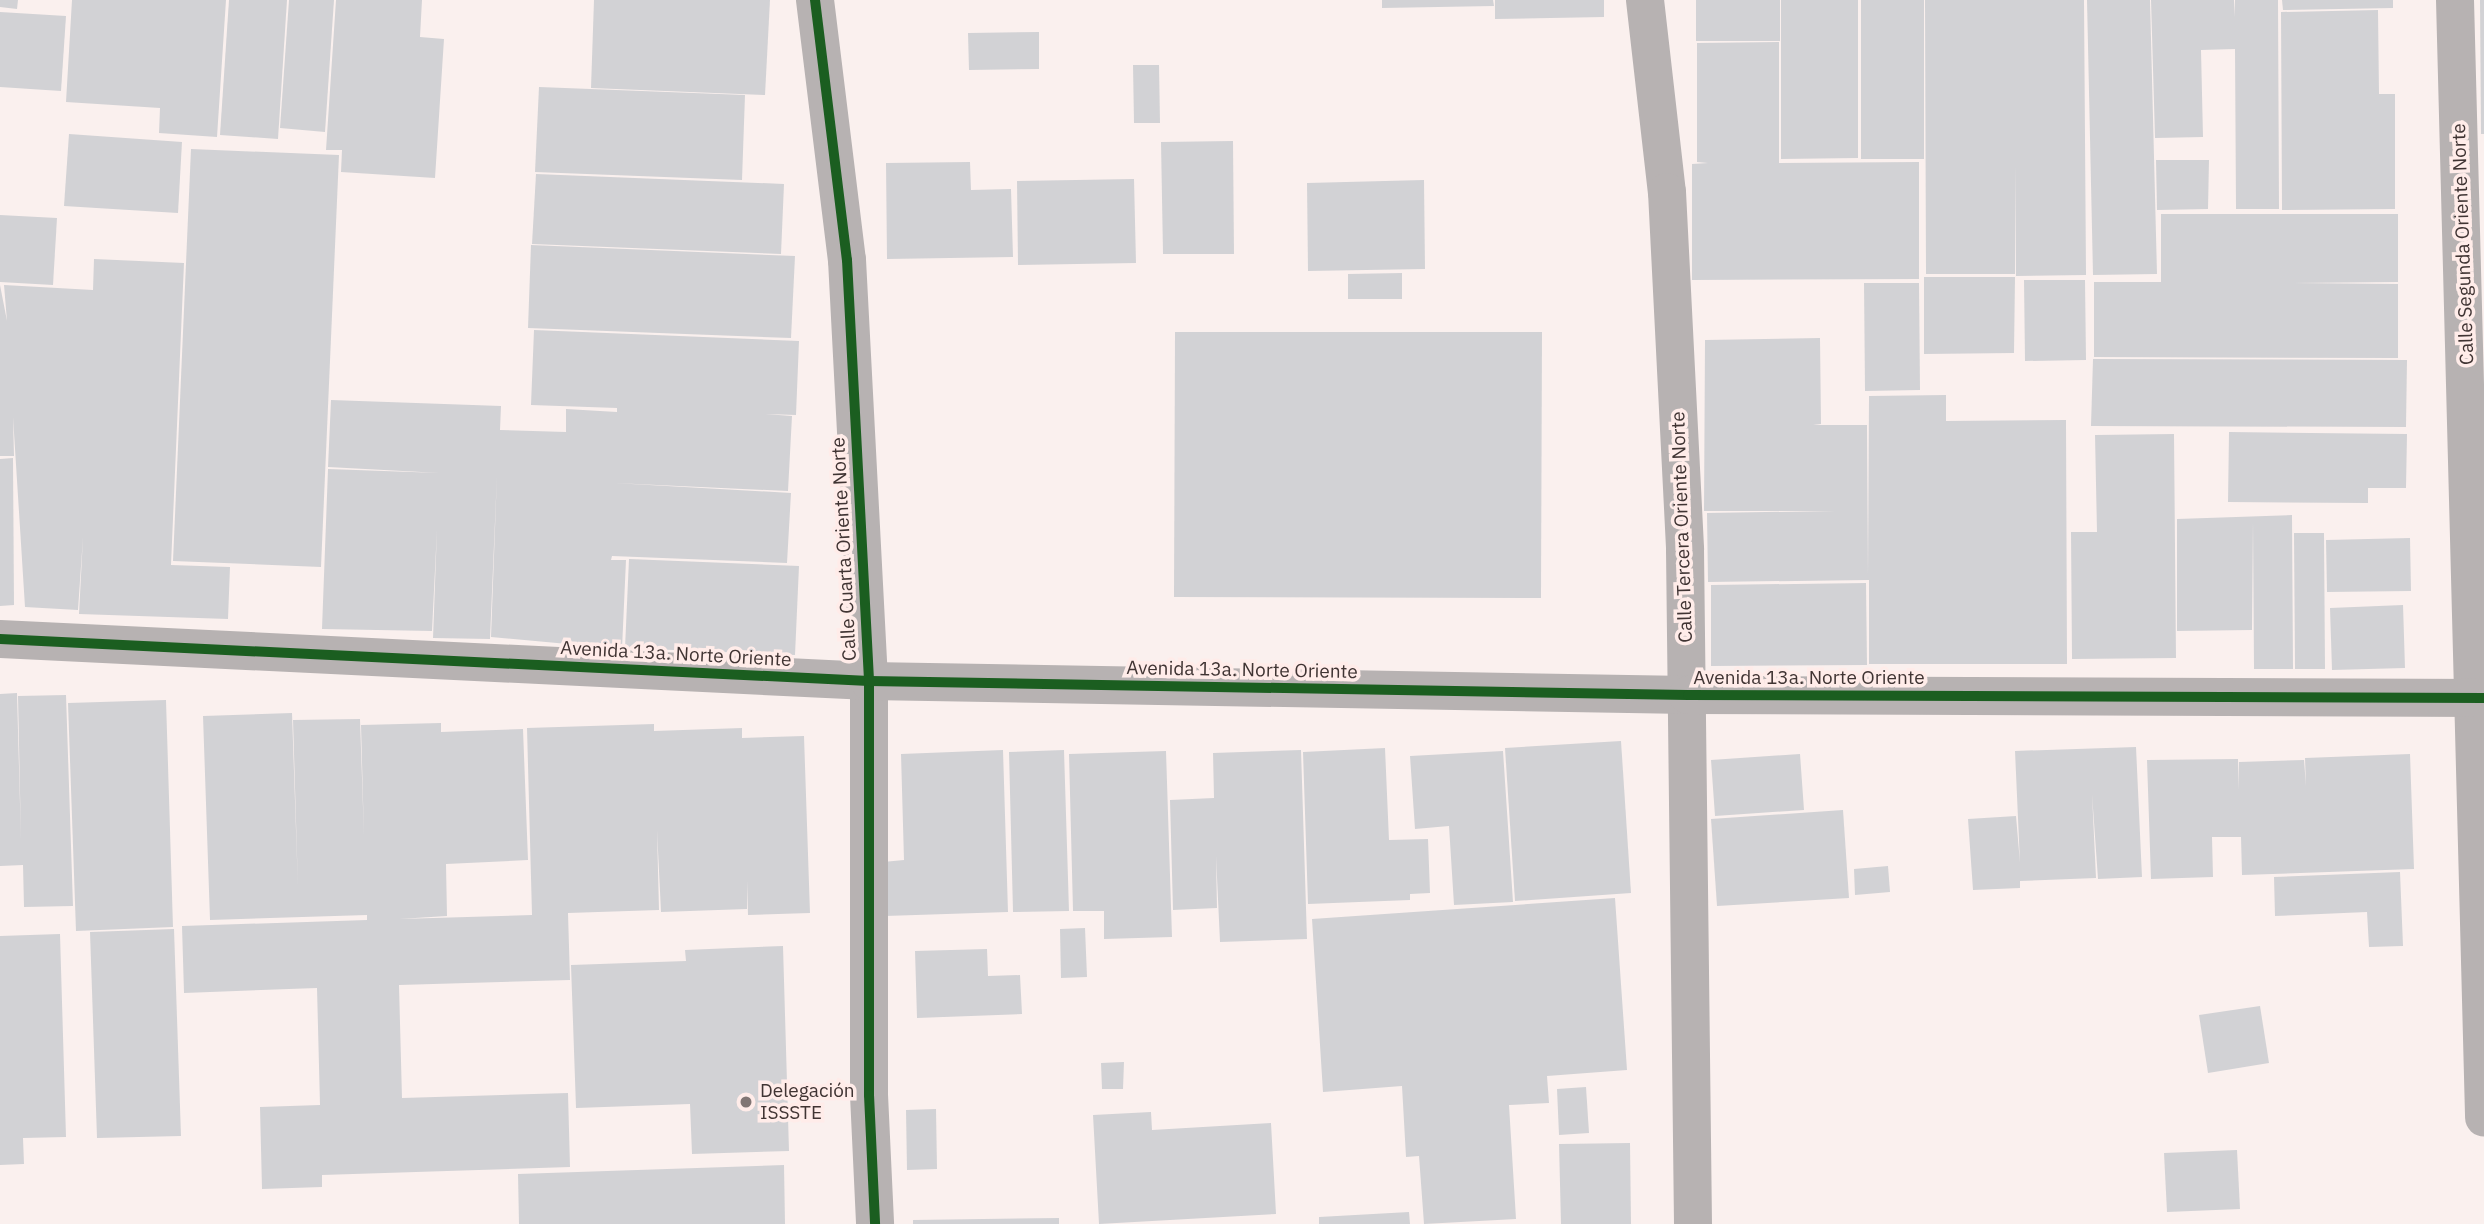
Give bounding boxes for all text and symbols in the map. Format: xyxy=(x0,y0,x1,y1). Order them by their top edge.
street label: Calle Segunda Oriente Norte xyxy=(2447,123,2479,365)
street label: Calle Tercera Oriente Norte xyxy=(1667,411,1697,643)
street label: Calle Cuarta Oriente Norte xyxy=(827,436,861,662)
street label: Avenida 13a. Norte Oriente xyxy=(560,637,792,671)
street label: Avenida 13a. Norte Oriente xyxy=(1126,657,1358,683)
street label: Avenida 13a. Norte Oriente xyxy=(1693,667,1925,689)
place label: Delegación ISSSTE xyxy=(760,1080,855,1124)
marker: Delegación ISSSTE xyxy=(738,1094,754,1110)

